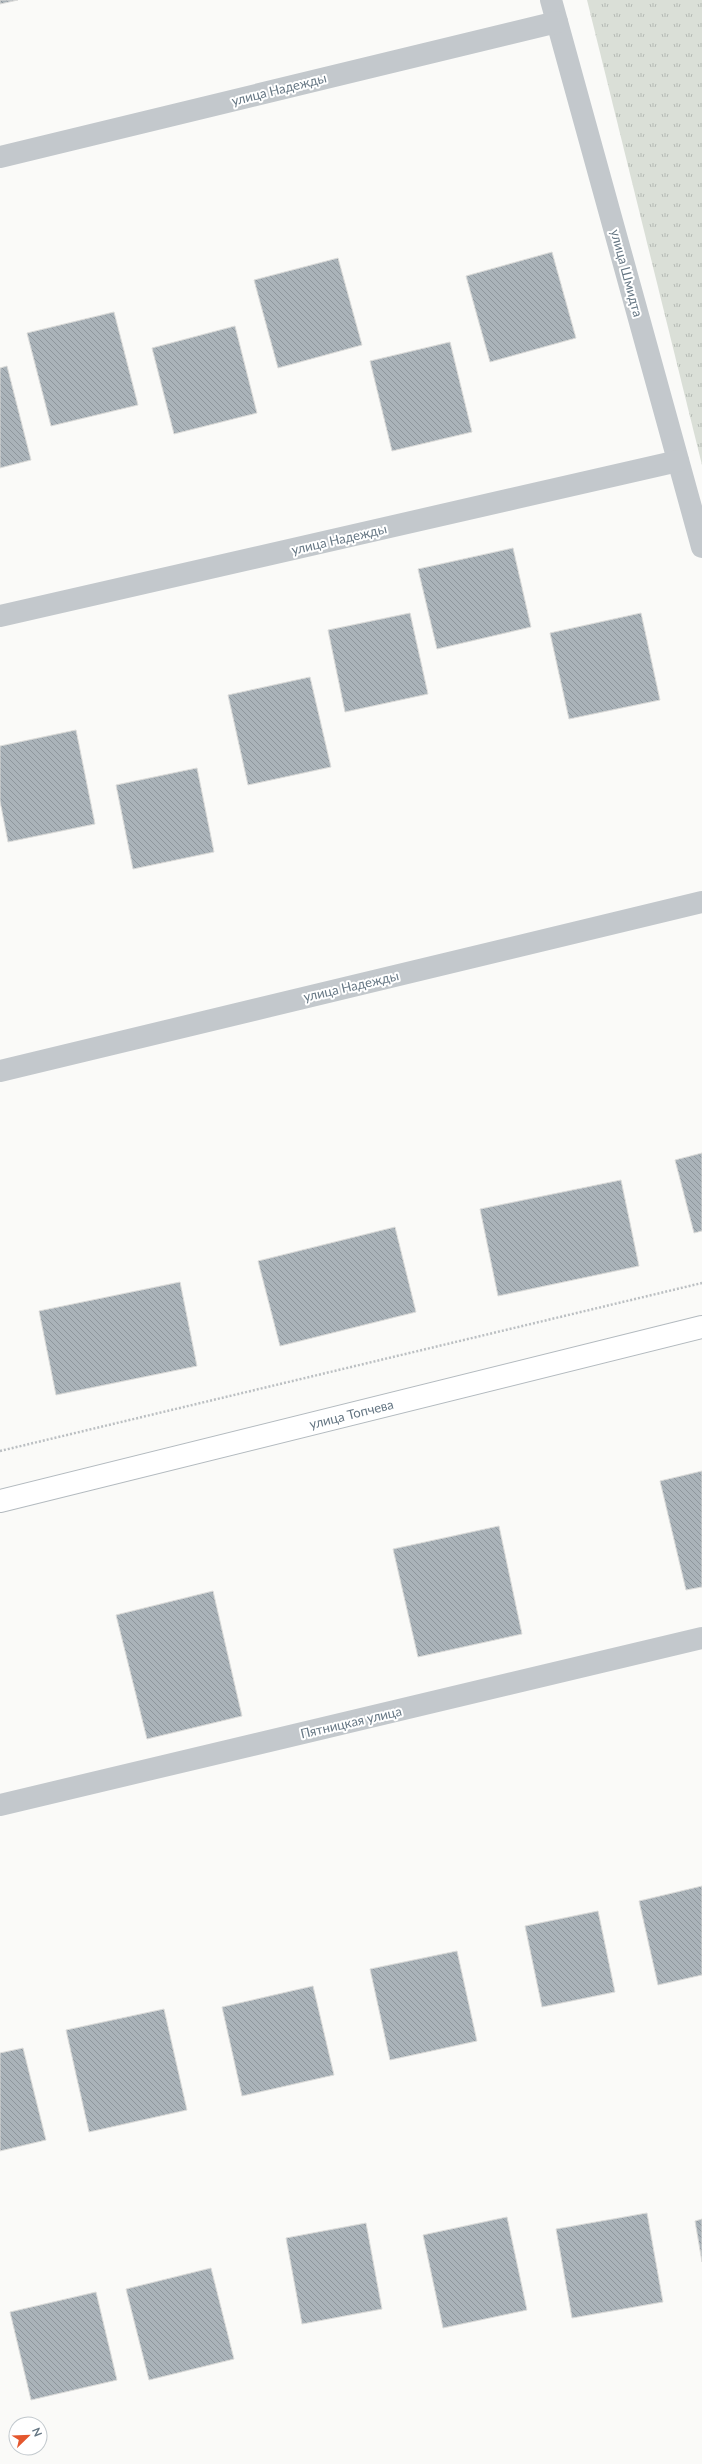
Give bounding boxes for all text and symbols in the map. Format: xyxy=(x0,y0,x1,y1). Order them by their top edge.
street label: улица Надежды xyxy=(230,69,328,109)
street label: улица Шмидта xyxy=(608,227,646,319)
street label: улица Надежды xyxy=(290,520,388,558)
street label: улица Надежды xyxy=(302,967,400,1005)
street label: улица Топчева xyxy=(308,1396,395,1432)
street label: Пятницкая улица xyxy=(299,1703,403,1741)
north arrow xyxy=(8,2416,48,2456)
text: N xyxy=(30,2425,45,2438)

